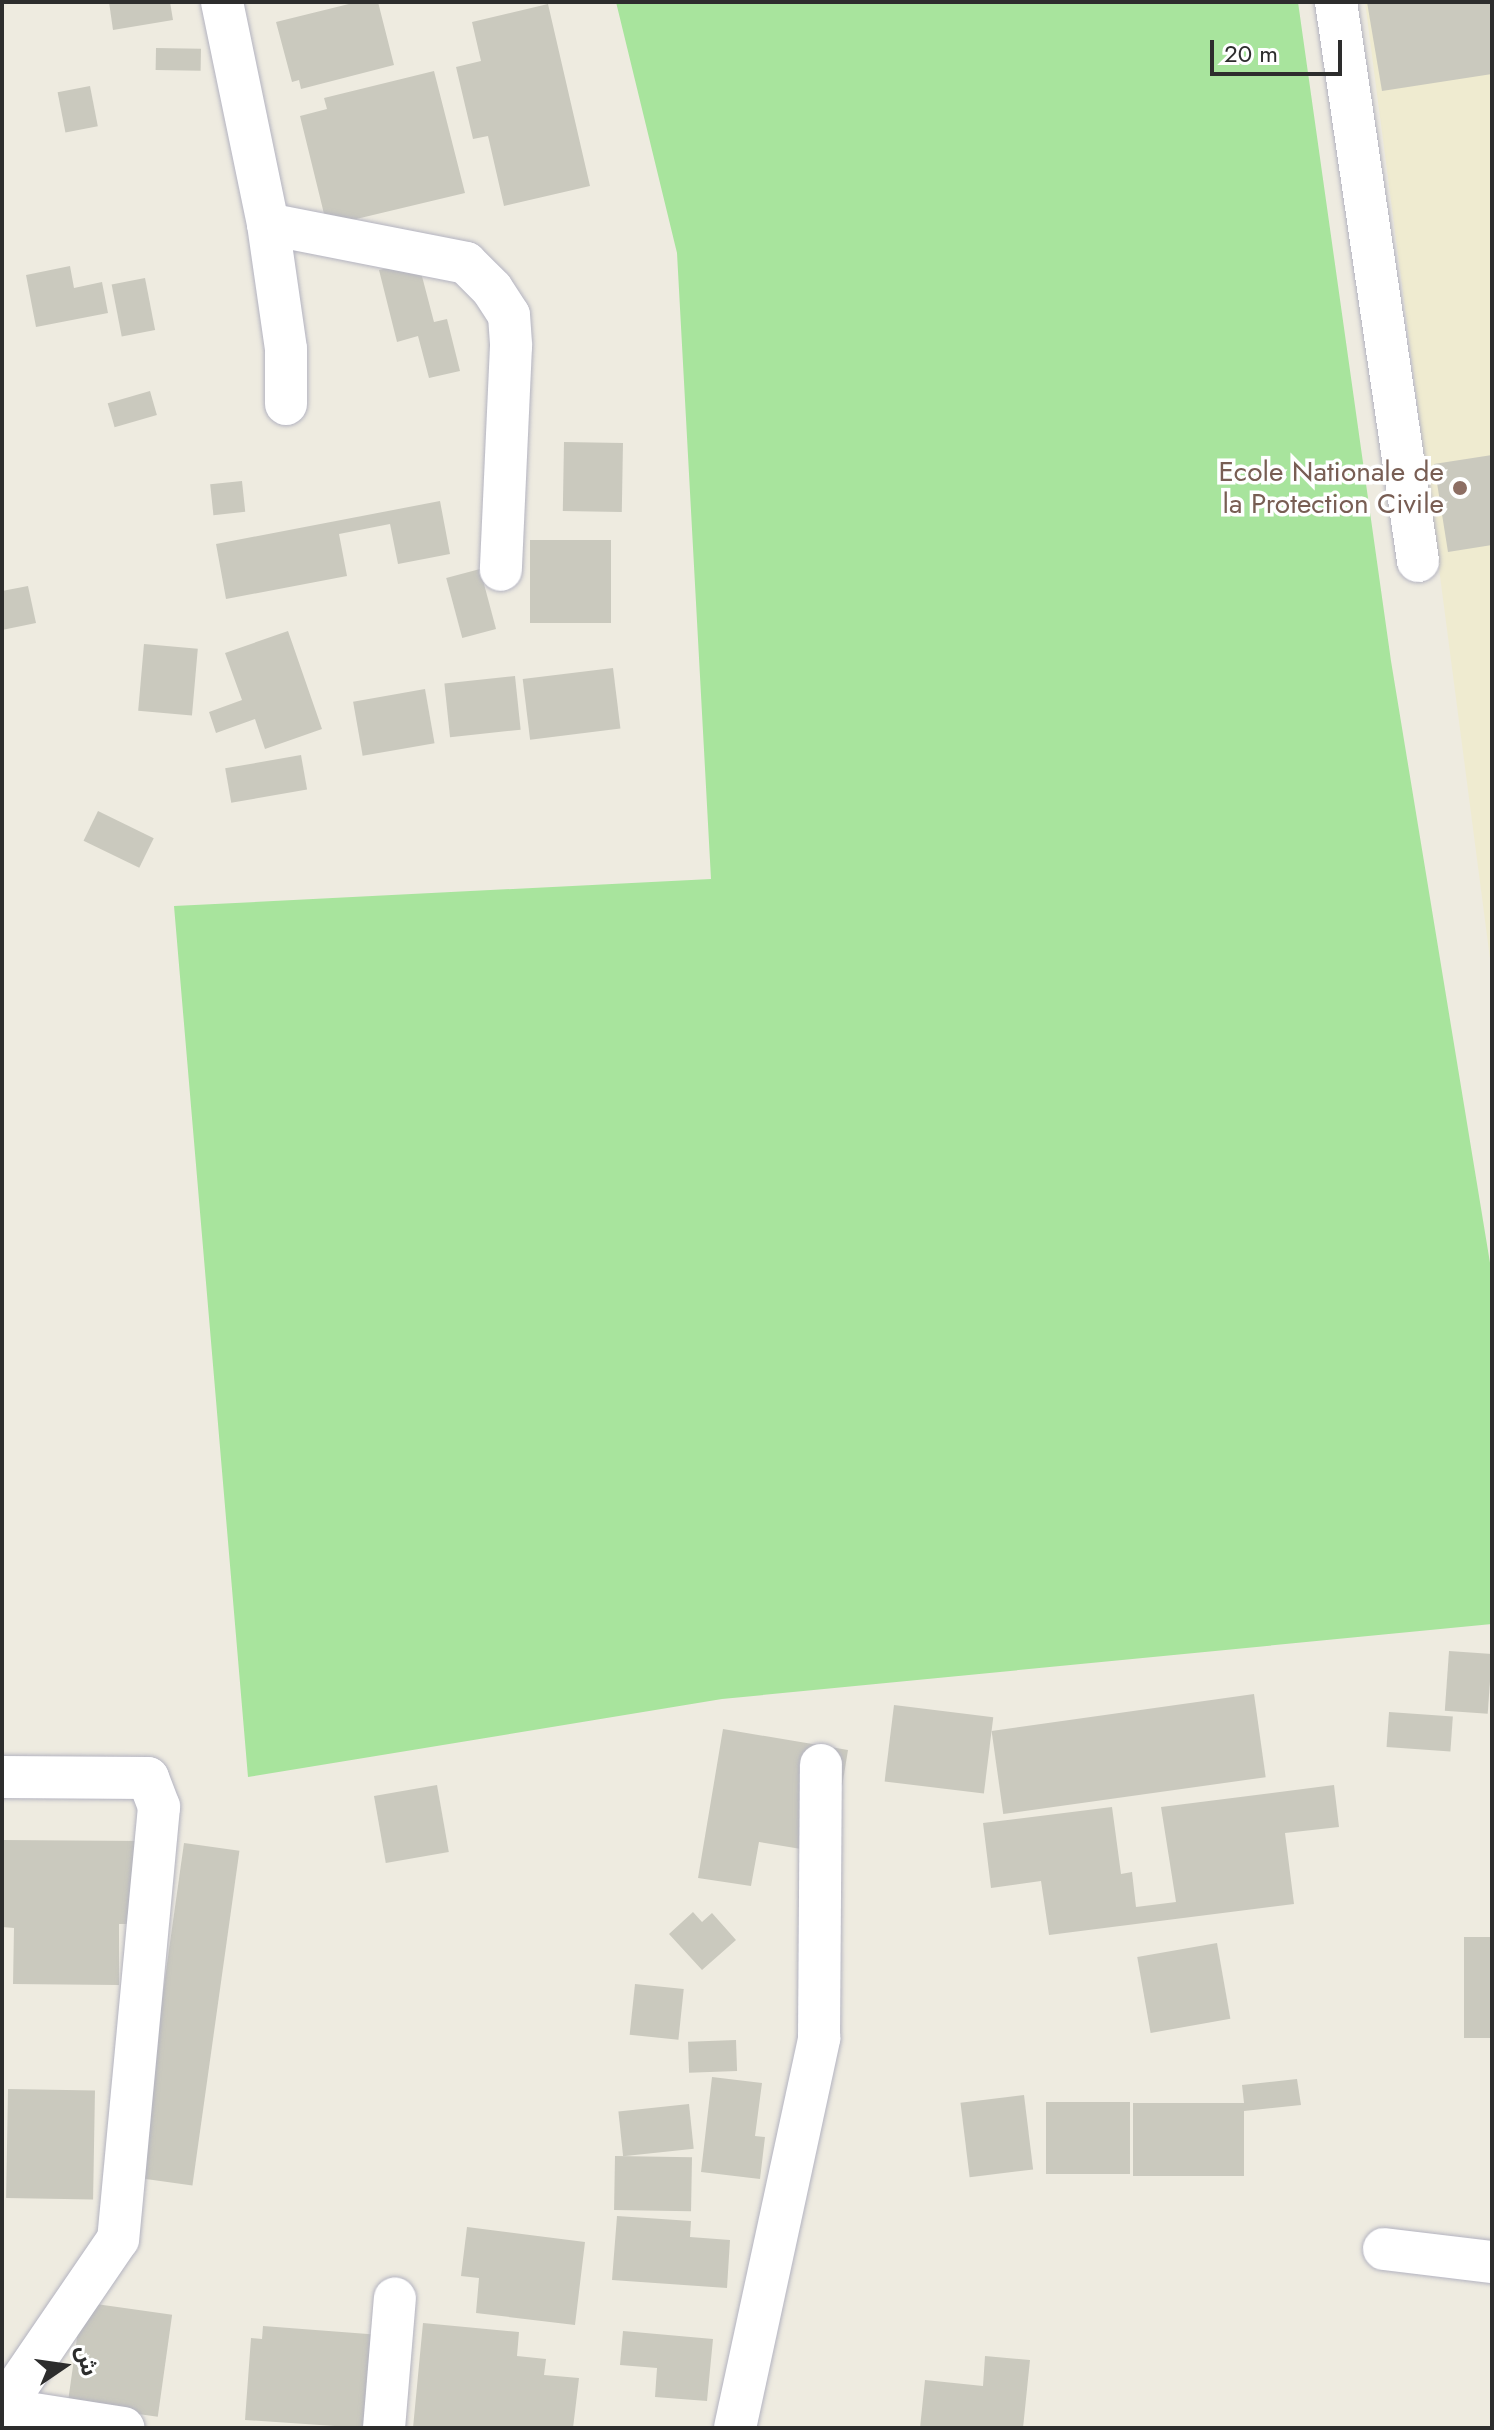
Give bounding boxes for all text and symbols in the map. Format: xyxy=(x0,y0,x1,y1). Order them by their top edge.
scale bar xyxy=(1214,24,1346,74)
text: 20 m xyxy=(1224,36,1278,71)
place label: Ecole Nationale de la Protection Civile xyxy=(1218,455,1444,521)
marker: Ecole Nationale de la Protection Civile xyxy=(1451,479,1469,497)
north arrow xyxy=(24,2326,104,2406)
text: ش xyxy=(68,2342,106,2379)

